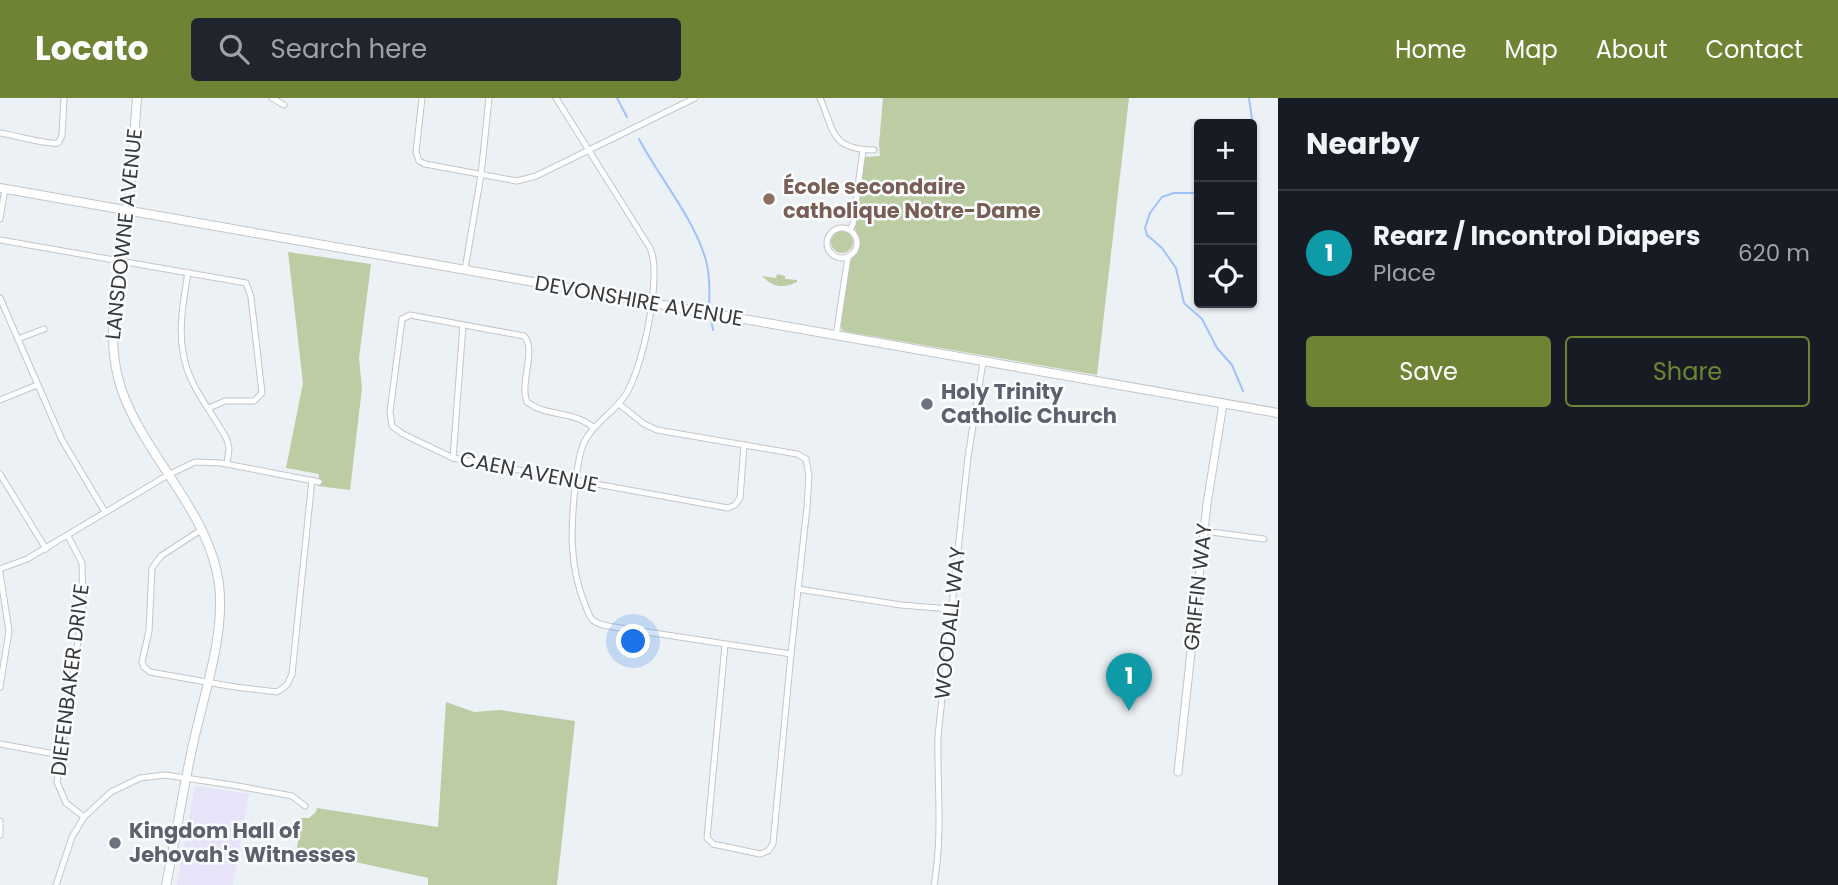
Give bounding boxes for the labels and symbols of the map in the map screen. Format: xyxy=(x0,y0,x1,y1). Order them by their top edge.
street label: LANSDOWNE AVENUE xyxy=(98,127,149,341)
place label: École secondaire catholique Notre-Dame xyxy=(783,172,1041,225)
marker: École secondaire catholique Notre-Dame xyxy=(761,191,777,207)
street label: DEVONSHIRE AVENUE xyxy=(533,268,746,333)
place label: Holy Trinity Catholic Church xyxy=(941,377,1117,430)
marker: Holy Trinity Catholic Church xyxy=(919,396,935,412)
street label: CAEN AVENUE xyxy=(457,444,601,499)
street label: GRIFFIN WAY xyxy=(1176,522,1219,652)
street label: WOODALL WAY xyxy=(927,545,972,701)
street label: DIEFENBAKER DRIVE xyxy=(43,582,96,778)
your location xyxy=(616,624,650,658)
pin: 1 xyxy=(1106,653,1152,711)
place label: Kingdom Hall of Jehovah's Witnesses xyxy=(129,816,356,869)
marker: Kingdom Hall of Jehovah's Witnesses xyxy=(107,835,123,851)

